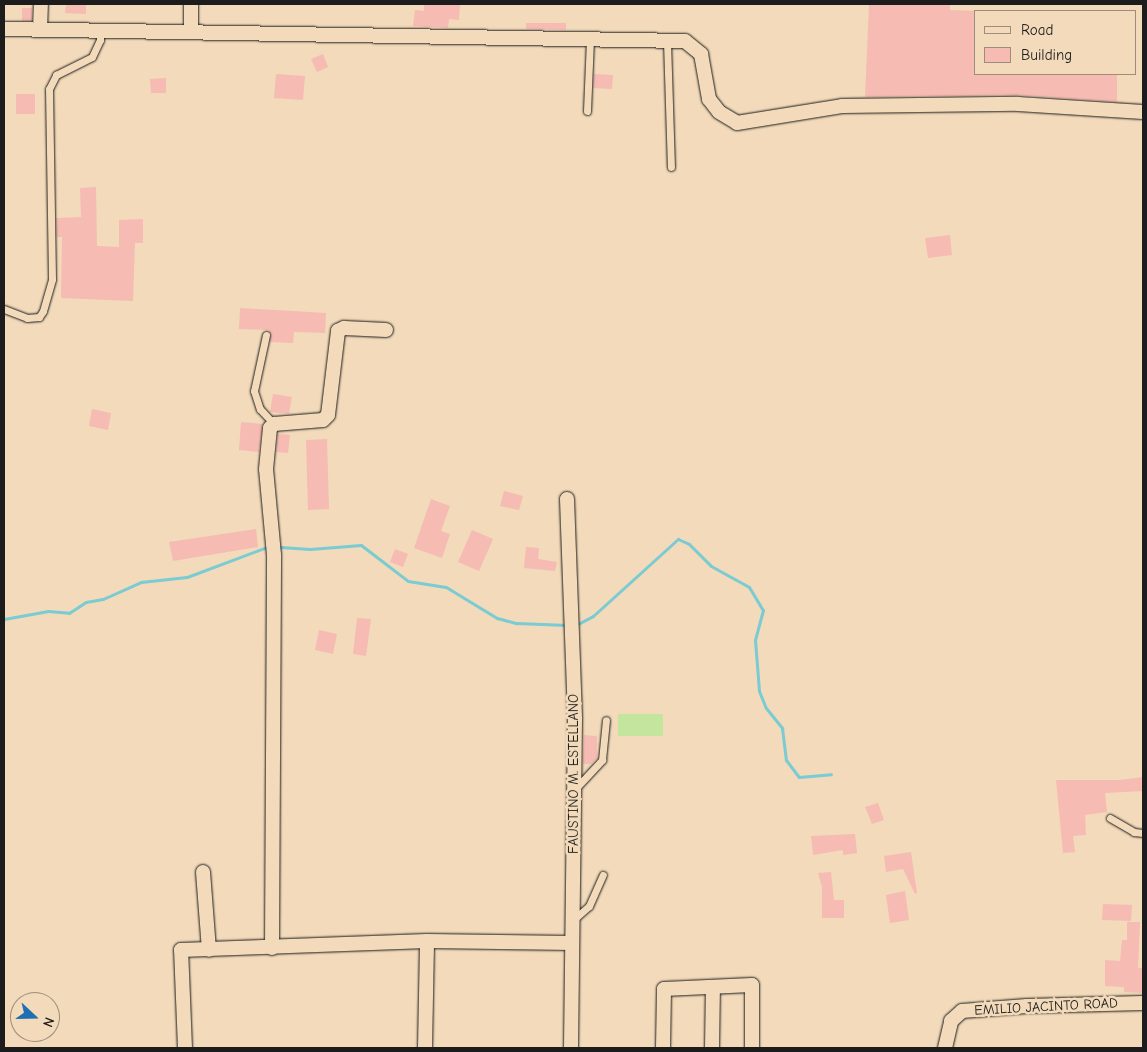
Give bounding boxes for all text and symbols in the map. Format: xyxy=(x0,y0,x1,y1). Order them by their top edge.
legend xyxy=(974,10,1137,75)
text: Road xyxy=(1021,21,1053,39)
text: Building xyxy=(1021,46,1072,64)
street label: FAUSTINO M. ESTELLANO xyxy=(566,694,582,854)
north arrow xyxy=(10,992,60,1042)
street label: EMILIO JACINTO ROAD xyxy=(974,995,1118,1019)
text: N xyxy=(39,1015,58,1030)

